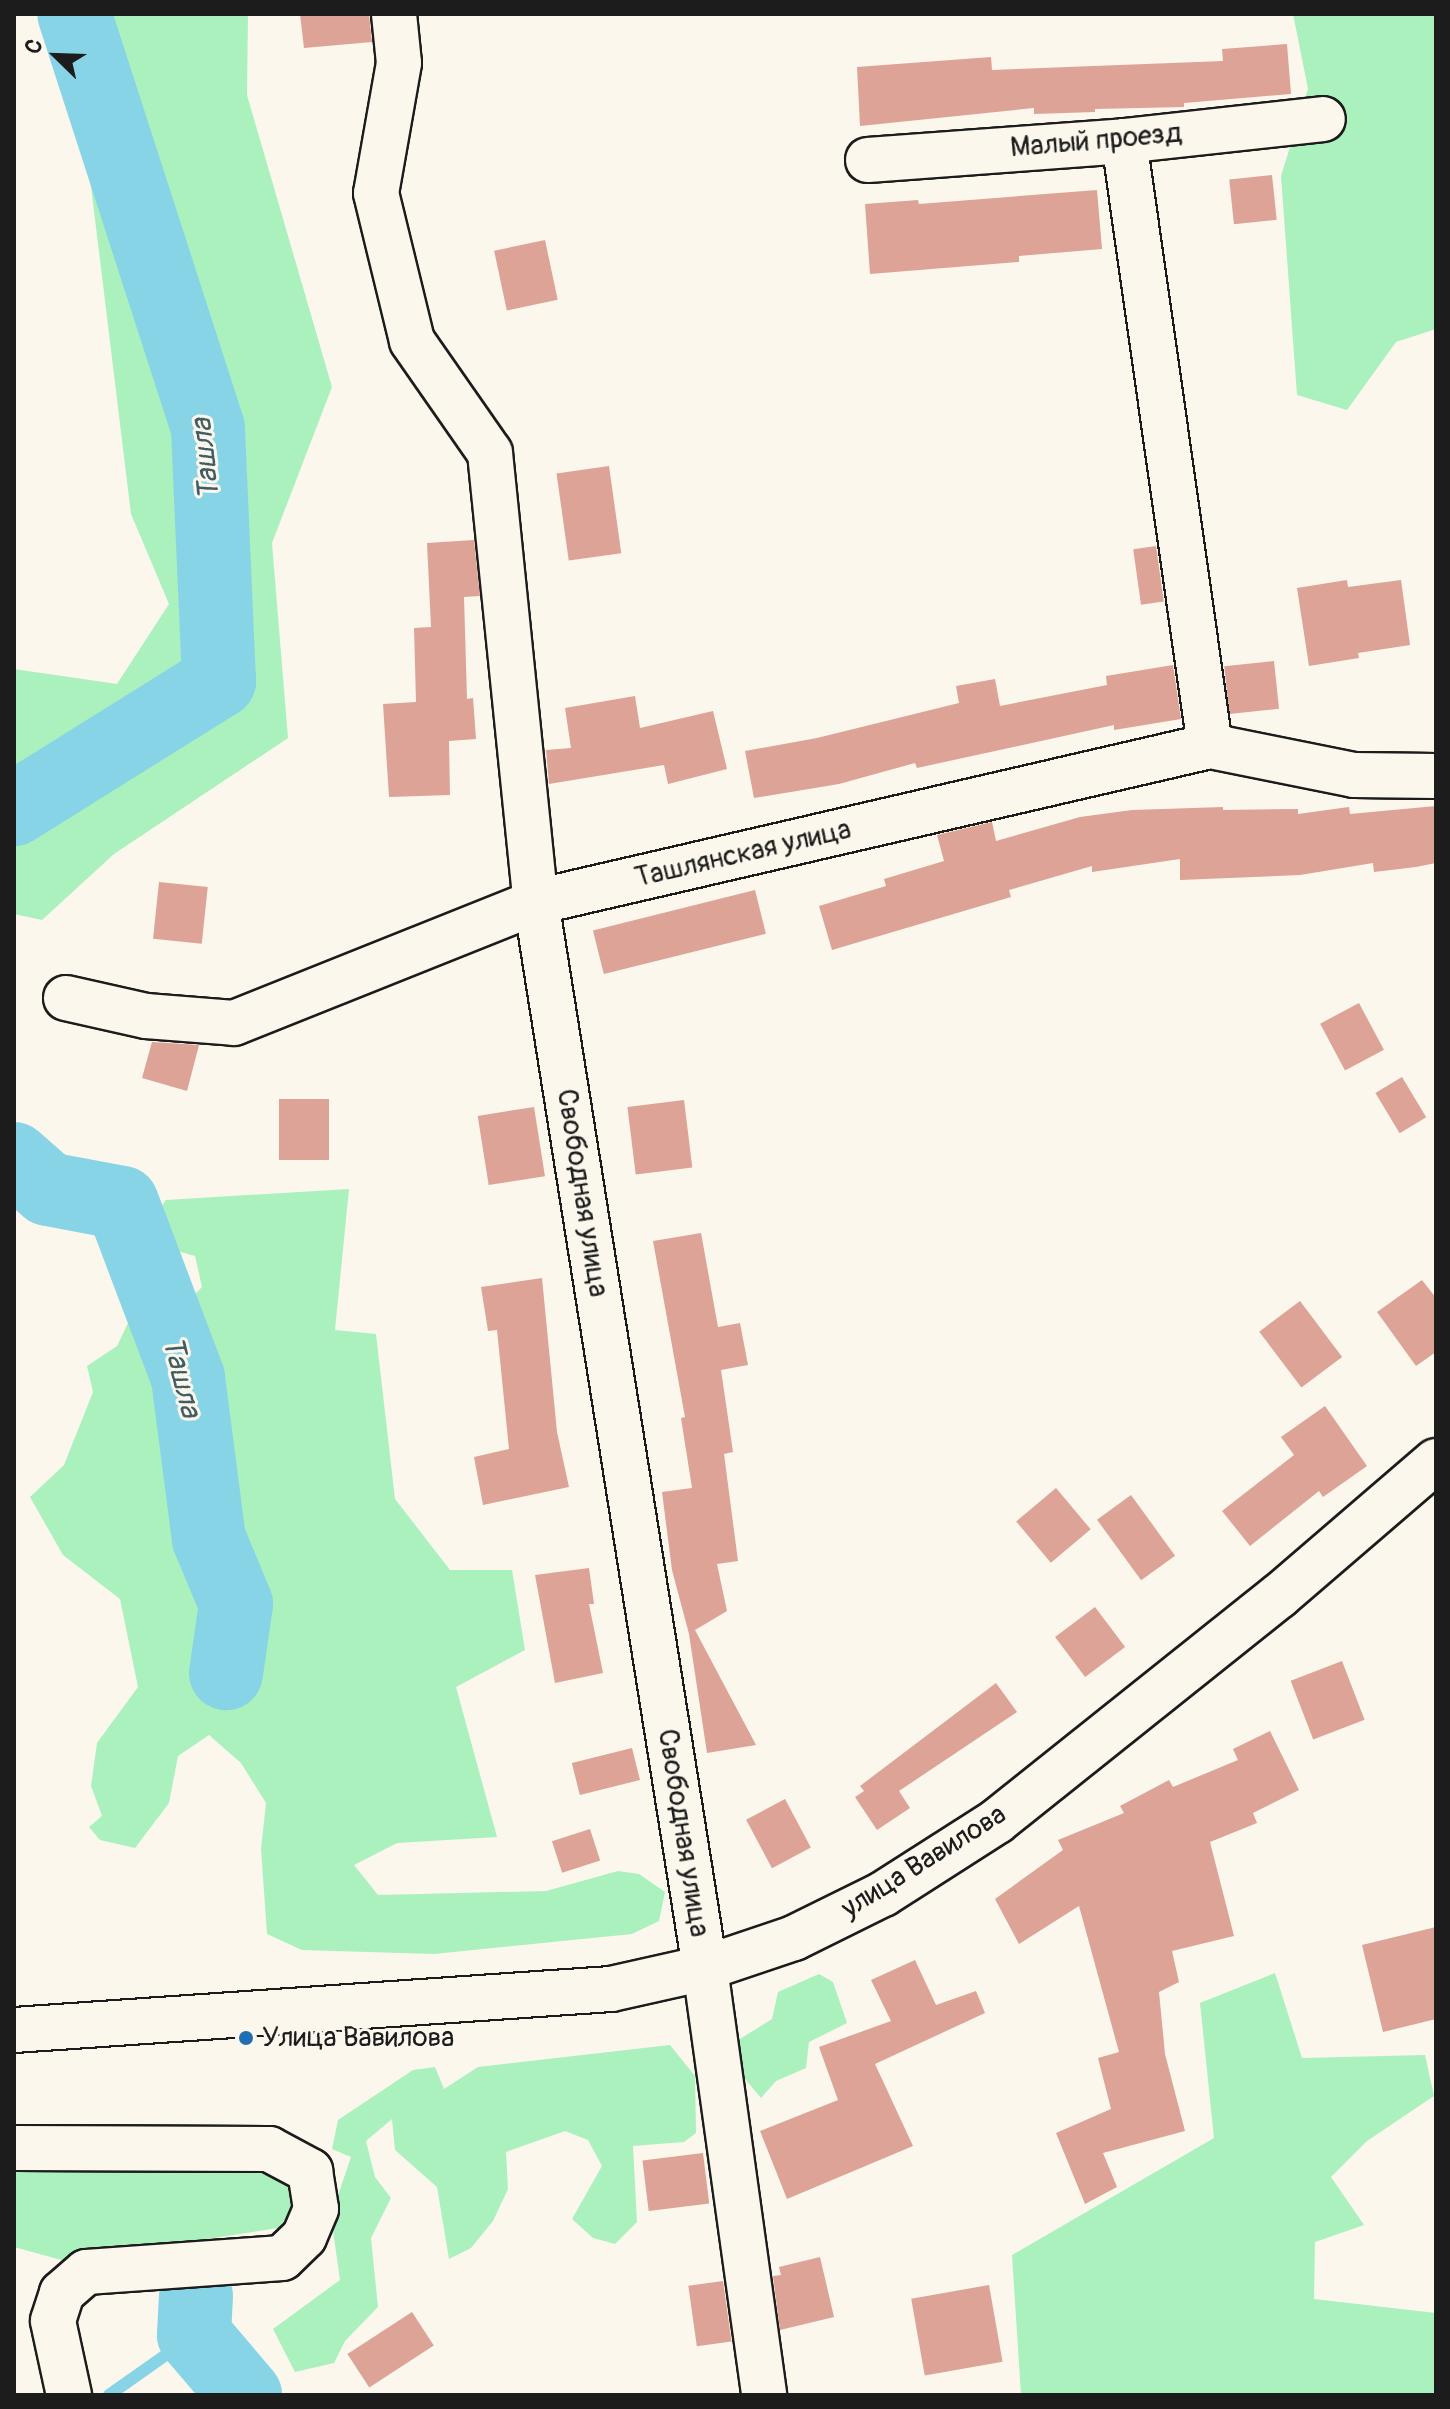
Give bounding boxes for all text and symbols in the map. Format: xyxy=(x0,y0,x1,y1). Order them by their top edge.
north arrow xyxy=(16,16,96,96)
text: С xyxy=(18,35,49,58)
street label: Малый проезд xyxy=(1009,117,1183,165)
water label: Ташла xyxy=(184,417,228,501)
street label: Ташлянская улица xyxy=(632,813,854,895)
street label: Свободная улица xyxy=(549,1087,615,1299)
water label: Ташла xyxy=(154,1333,208,1421)
street label: Свободная улица xyxy=(650,1727,716,1939)
street label: улица Вавилова xyxy=(836,1798,1012,1926)
place label: Улица Вавилова xyxy=(262,2021,454,2055)
marker: Улица Вавилова xyxy=(237,2029,255,2047)

